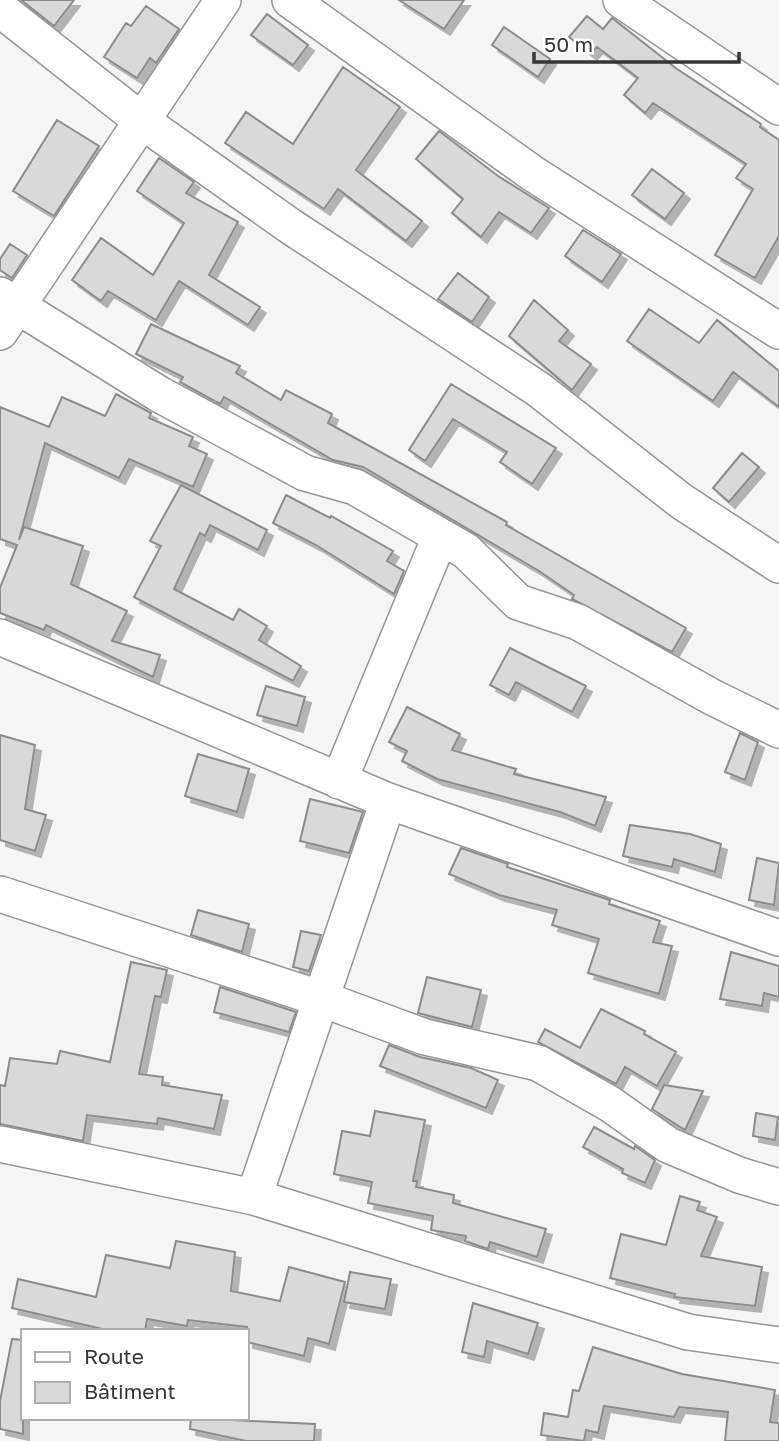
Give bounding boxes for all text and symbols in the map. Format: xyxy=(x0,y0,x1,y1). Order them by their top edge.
scale bar xyxy=(534,21,739,65)
text: 50 m xyxy=(544,31,593,57)
legend xyxy=(21,1329,248,1420)
text: Route xyxy=(84,1343,144,1369)
text: Bâtiment xyxy=(84,1378,176,1404)

